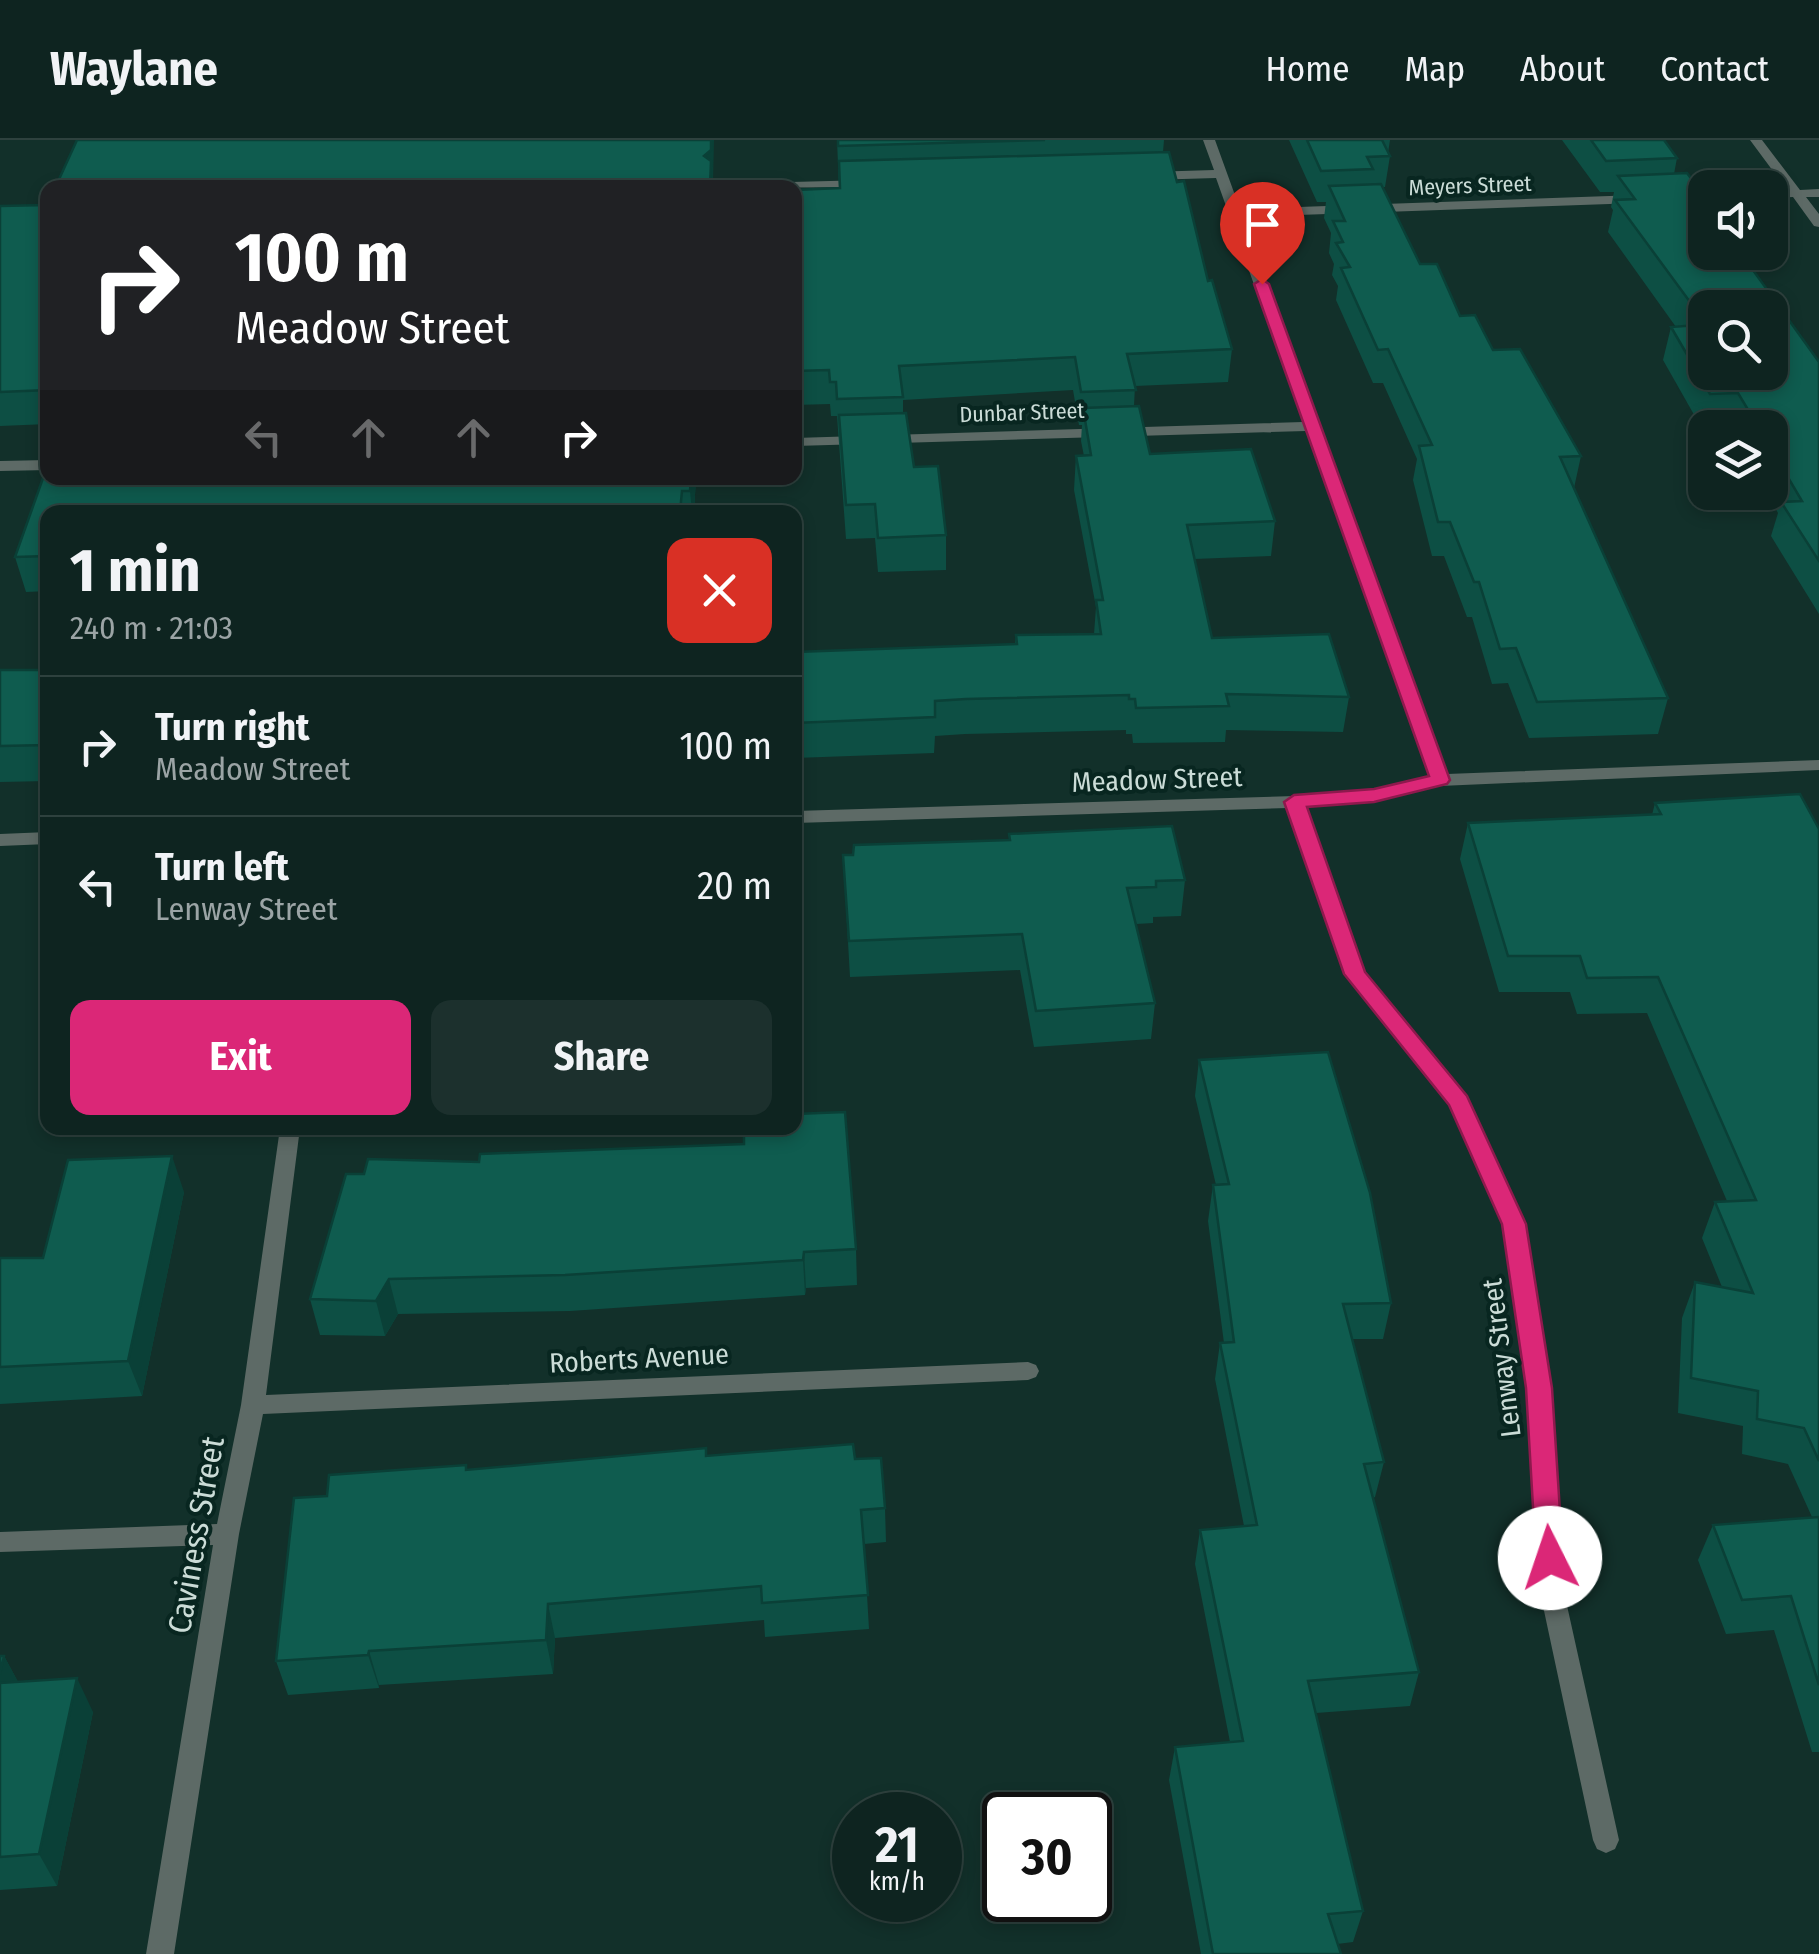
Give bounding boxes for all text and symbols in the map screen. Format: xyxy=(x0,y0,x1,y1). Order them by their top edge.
text: Waylane xyxy=(50,40,218,98)
text: Home xyxy=(1266,48,1349,90)
text: Map xyxy=(1404,48,1465,90)
text: About xyxy=(1520,48,1605,90)
text: Contact xyxy=(1660,48,1769,90)
street label: Meyers Street xyxy=(1408,170,1533,201)
map controls xyxy=(1688,170,1788,510)
button: sound xyxy=(1688,170,1788,270)
pin xyxy=(1220,182,1305,285)
icon: arrive xyxy=(1235,197,1290,252)
text: 100 m xyxy=(235,216,409,300)
icon: right xyxy=(70,220,200,350)
button: search xyxy=(1688,290,1788,390)
text: Meadow Street xyxy=(235,301,509,355)
street label: Dunbar Street xyxy=(959,397,1086,428)
icon: left xyxy=(236,410,291,465)
icon: ahead xyxy=(341,410,396,465)
icon: ahead xyxy=(446,410,501,465)
icon: right xyxy=(551,410,606,465)
button: layers xyxy=(1688,410,1788,510)
text: 1 min xyxy=(70,535,201,607)
button: close xyxy=(667,538,772,643)
text: 240 m · 21:03 xyxy=(70,609,233,647)
text: Turn right xyxy=(155,704,309,750)
icon: right xyxy=(70,719,125,774)
text: 100 m xyxy=(679,723,772,769)
text: Meadow Street xyxy=(155,750,350,788)
street label: Meadow Street xyxy=(1071,760,1244,799)
text: Turn left xyxy=(155,844,289,890)
icon: left xyxy=(70,859,125,914)
text: 20 m xyxy=(697,863,772,909)
text: Lenway Street xyxy=(155,890,337,928)
button: Exit xyxy=(70,1000,411,1115)
button: Share xyxy=(431,1000,772,1115)
street label: Lenway Street xyxy=(1475,1276,1528,1439)
street label: Roberts Avenue xyxy=(548,1337,730,1380)
street label: Caviness Street xyxy=(160,1433,232,1636)
position arrow xyxy=(1498,1506,1602,1610)
speed limit sign: 30 xyxy=(982,1792,1112,1922)
text: 21 xyxy=(875,1815,919,1875)
text: km/h xyxy=(869,1867,925,1897)

